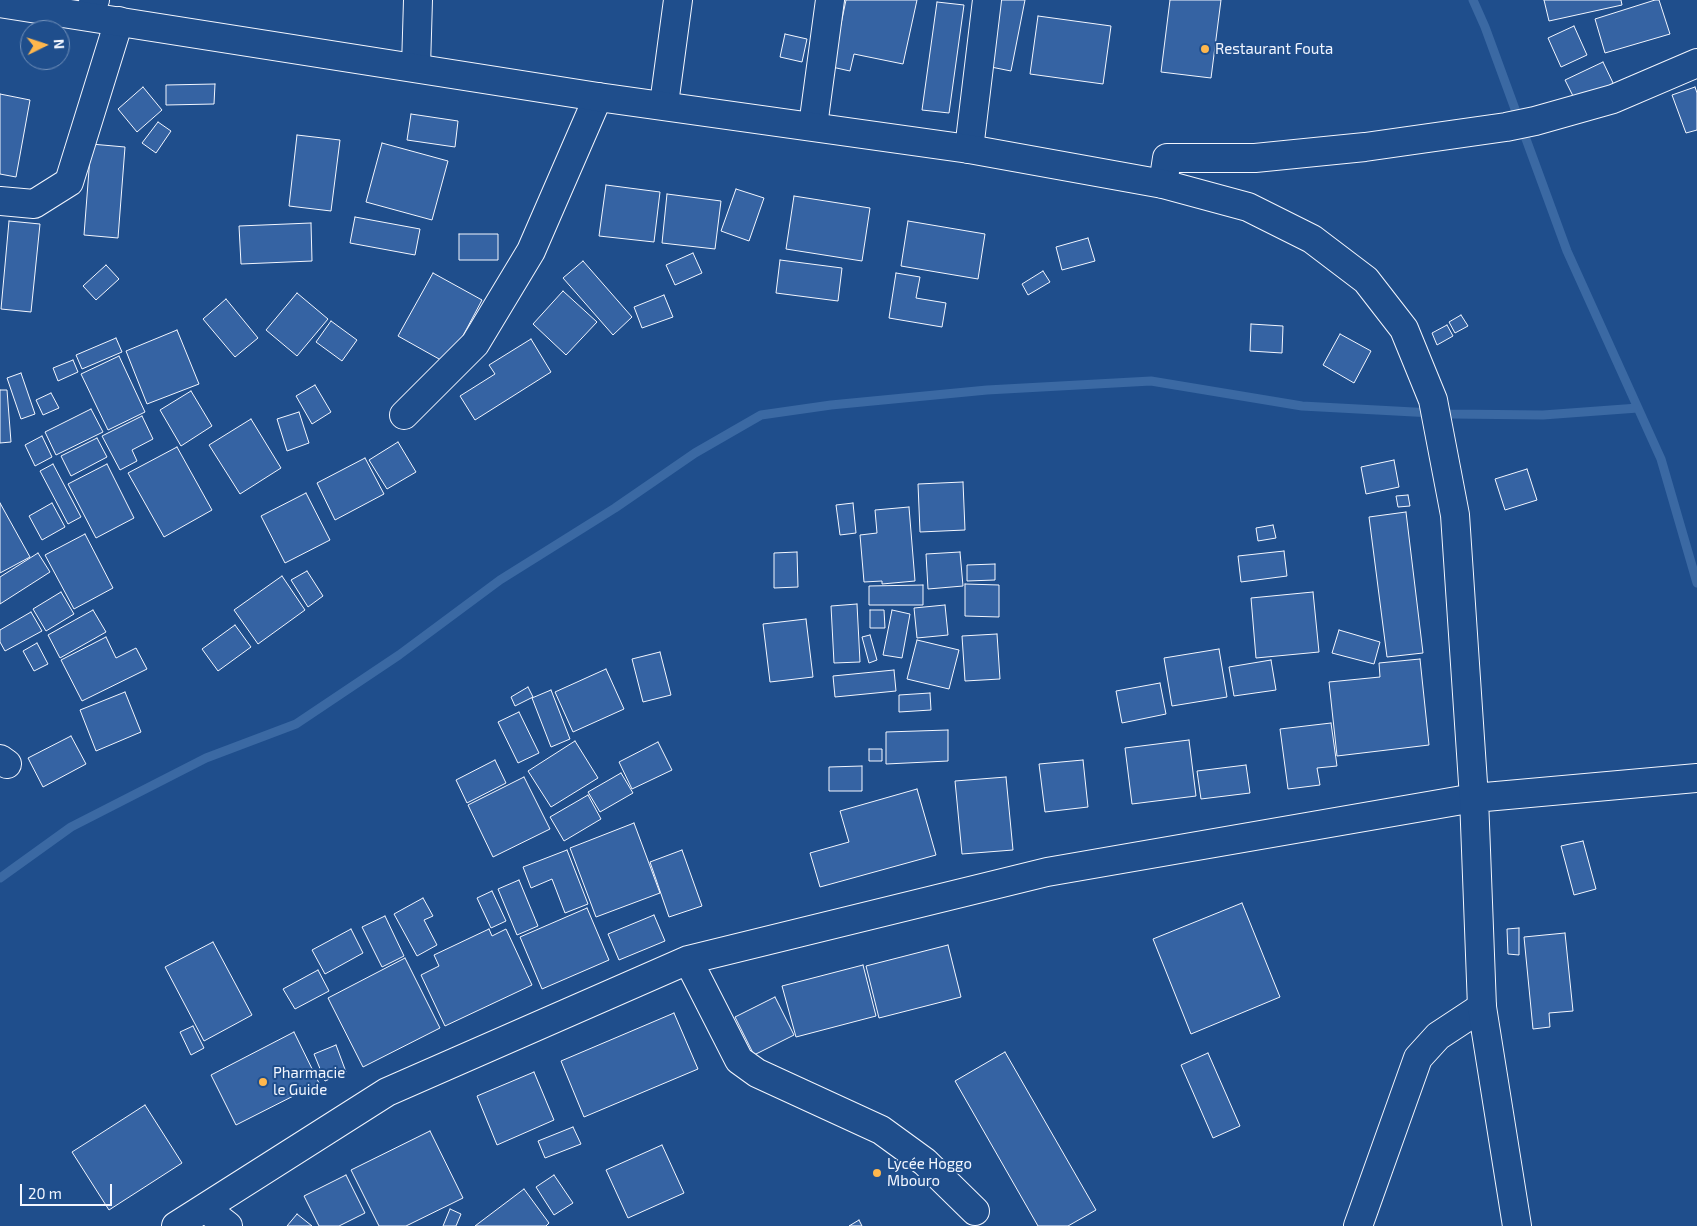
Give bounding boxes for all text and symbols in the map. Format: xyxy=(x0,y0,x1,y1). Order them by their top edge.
north arrow xyxy=(20,20,70,70)
text: N xyxy=(51,38,68,50)
place label: Restaurant Fouta xyxy=(1215,40,1333,58)
marker: Restaurant Fouta xyxy=(1199,43,1211,55)
place label: Pharmacie le Guide xyxy=(273,1064,345,1099)
marker: Pharmacie le Guide xyxy=(257,1076,269,1088)
place label: Lycée Hoggo Mbouro xyxy=(887,1155,972,1190)
marker: Lycée Hoggo Mbouro xyxy=(871,1167,883,1179)
scale bar xyxy=(22,1174,115,1206)
text: 20 m xyxy=(28,1184,62,1202)

